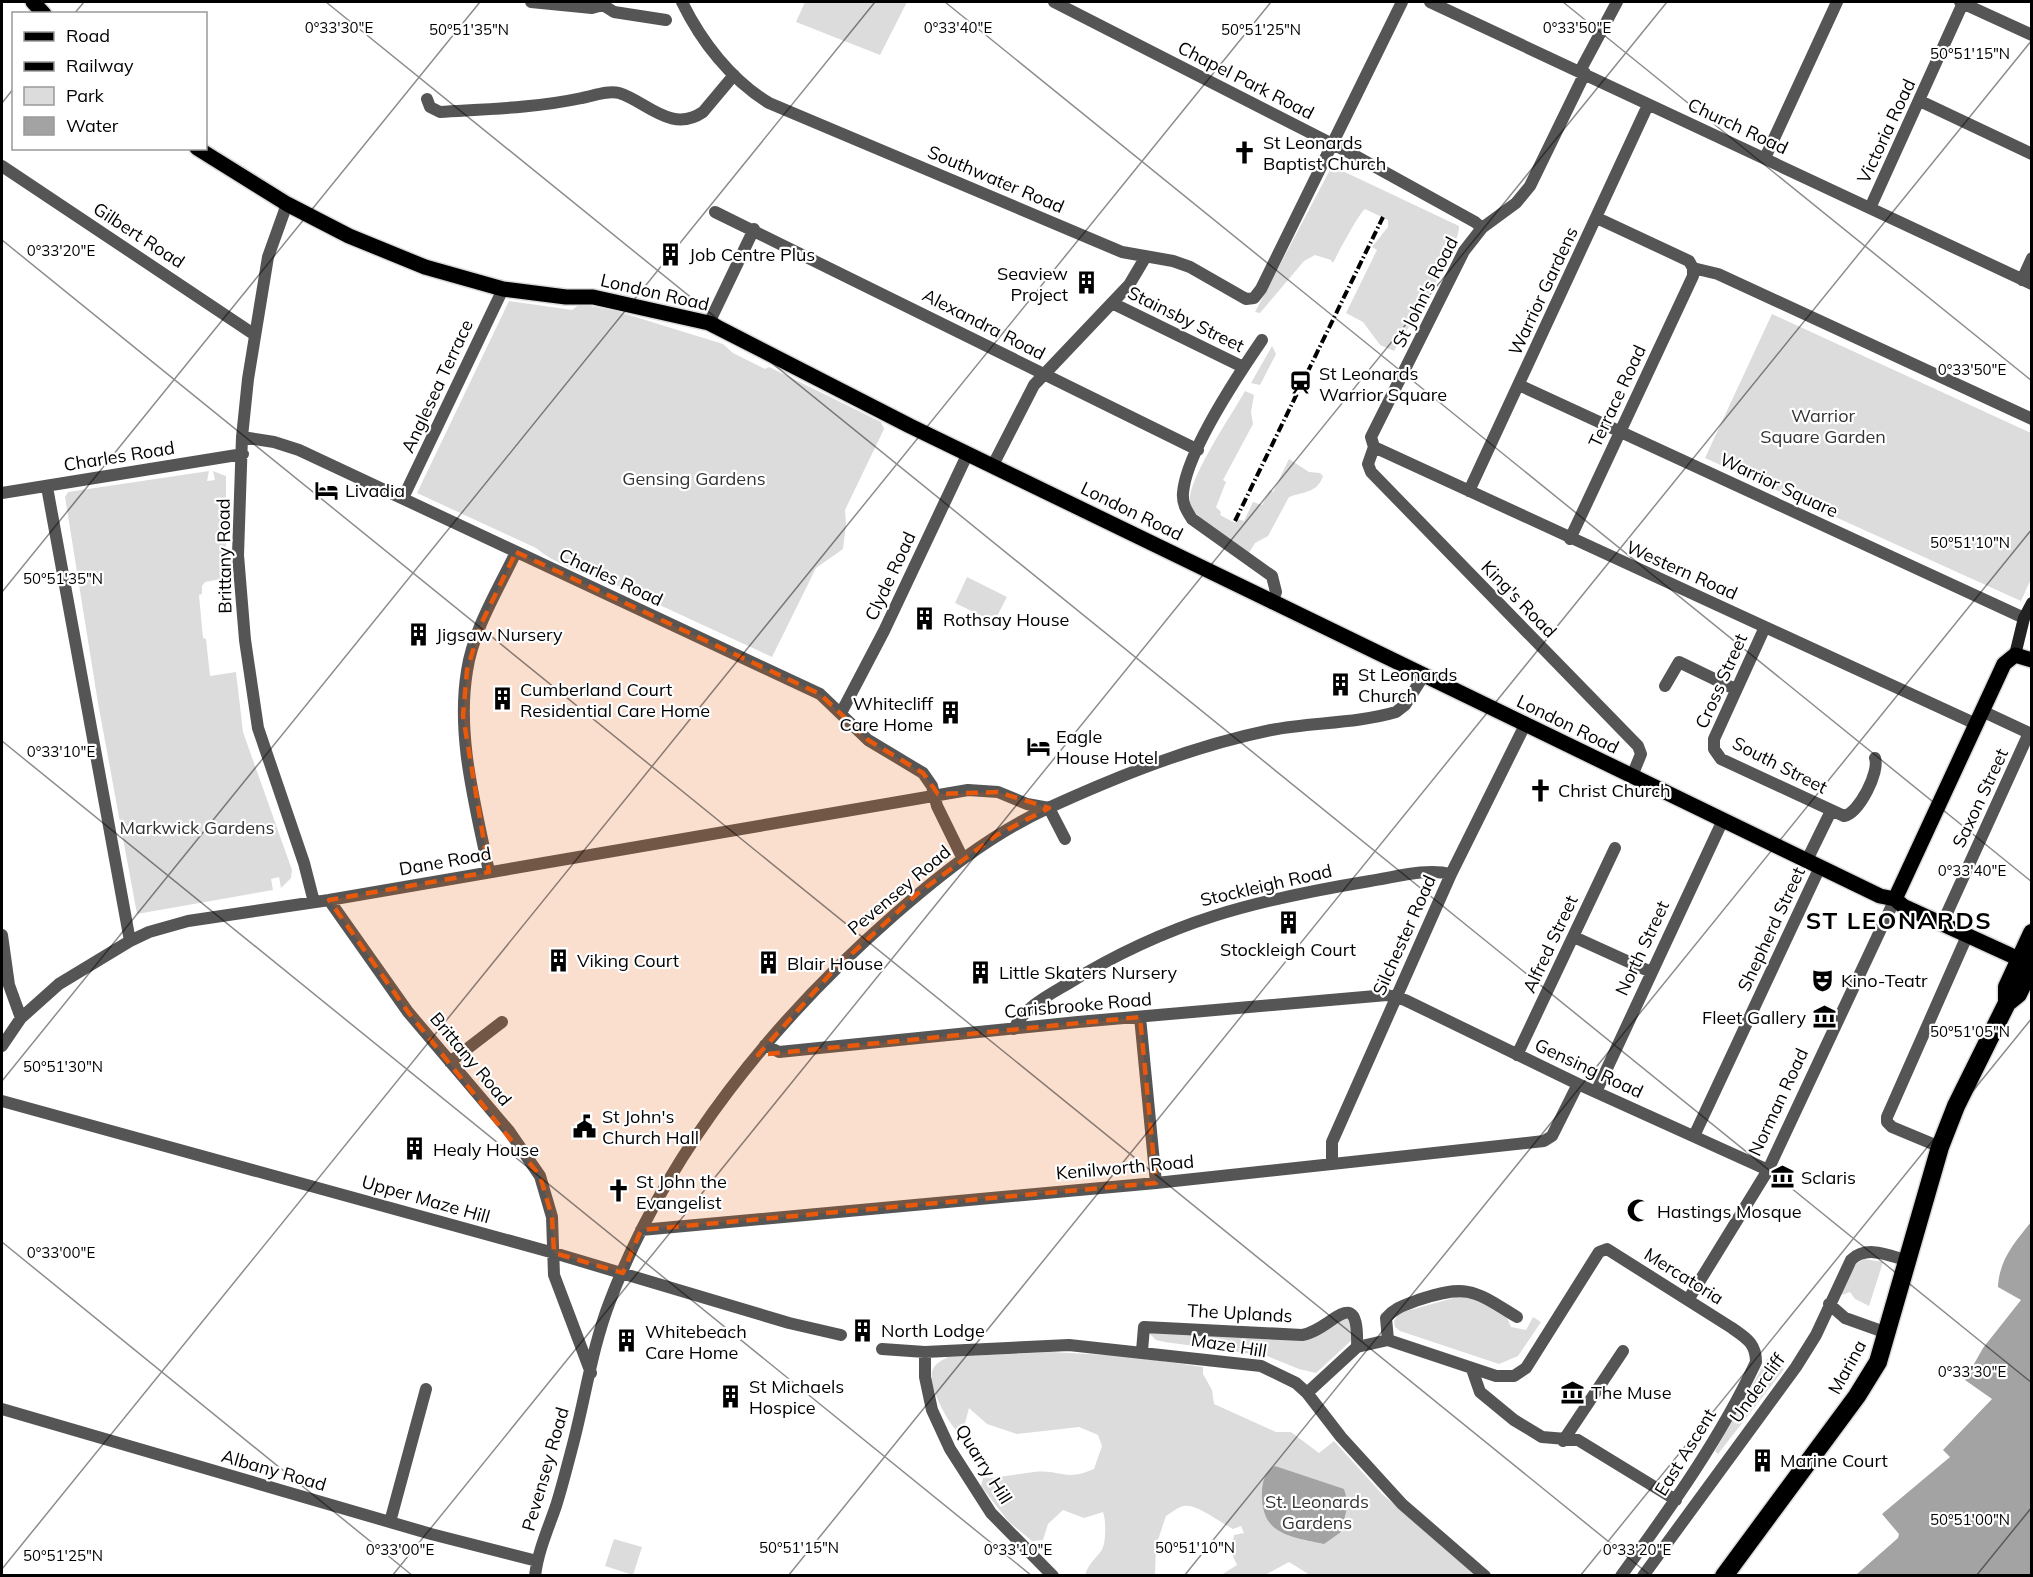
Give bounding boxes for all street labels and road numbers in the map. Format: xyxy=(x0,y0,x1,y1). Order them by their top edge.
street label: Chapel Park Road xyxy=(1174,36,1318,124)
street label: Victoria Road xyxy=(1852,75,1920,187)
street label: Church Road xyxy=(1684,93,1792,159)
street label: Southwater Road xyxy=(924,140,1068,218)
street label: Gilbert Road xyxy=(89,197,189,273)
street label: Warrior Gardens xyxy=(1503,223,1583,359)
street label: St John's Road xyxy=(1387,233,1463,351)
street label: London Road xyxy=(598,268,712,316)
street label: Stainsby Street xyxy=(1124,281,1248,357)
street label: Alexandra Road xyxy=(919,283,1049,365)
street label: Anglesea Terrace xyxy=(396,316,478,456)
street label: Terrace Road xyxy=(1583,341,1651,451)
street label: Charles Road xyxy=(62,436,176,476)
street label: Warrior Square xyxy=(1716,448,1842,522)
street label: London Road xyxy=(1077,476,1187,546)
street label: Brittany Road xyxy=(211,498,237,614)
street label: Clyde Road xyxy=(859,528,921,624)
street label: Western Road xyxy=(1623,535,1741,605)
street label: Charles Road xyxy=(555,543,667,611)
street label: King's Road xyxy=(1476,555,1562,643)
street label: Cross Street xyxy=(1690,630,1752,732)
street label: London Road xyxy=(1513,689,1623,759)
street label: South Street xyxy=(1729,731,1831,799)
street label: Saxon Street xyxy=(1947,745,2013,851)
street label: Pevensey Road xyxy=(843,840,955,940)
street label: Dane Road xyxy=(397,842,493,880)
street label: Stockleigh Road xyxy=(1198,859,1334,911)
street label: Shepherd Street xyxy=(1732,863,1810,995)
street label: Silchester Road xyxy=(1367,871,1441,999)
street label: Alfred Street xyxy=(1517,892,1583,996)
street label: North Street xyxy=(1610,897,1674,999)
street label: Carisbrooke Road xyxy=(1003,987,1153,1023)
street label: Brittany Road xyxy=(425,1008,517,1110)
street label: Gensing Road xyxy=(1531,1033,1647,1103)
street label: Norman Road xyxy=(1743,1044,1813,1160)
street label: Kenilworth Road xyxy=(1055,1150,1195,1184)
street label: Upper Maze Hill xyxy=(359,1170,493,1228)
street label: Mercatoria xyxy=(1640,1243,1728,1309)
street label: The Uplands xyxy=(1187,1299,1293,1327)
street label: Maze Hill xyxy=(1189,1328,1269,1362)
street label: Marina xyxy=(1823,1336,1871,1398)
street label: Undercliff xyxy=(1724,1348,1790,1427)
street label: Pevensey Road xyxy=(516,1404,574,1534)
street label: East Ascent xyxy=(1649,1404,1721,1500)
street label: Quarry Hill xyxy=(951,1420,1017,1508)
street label: Albany Road xyxy=(219,1444,329,1496)

